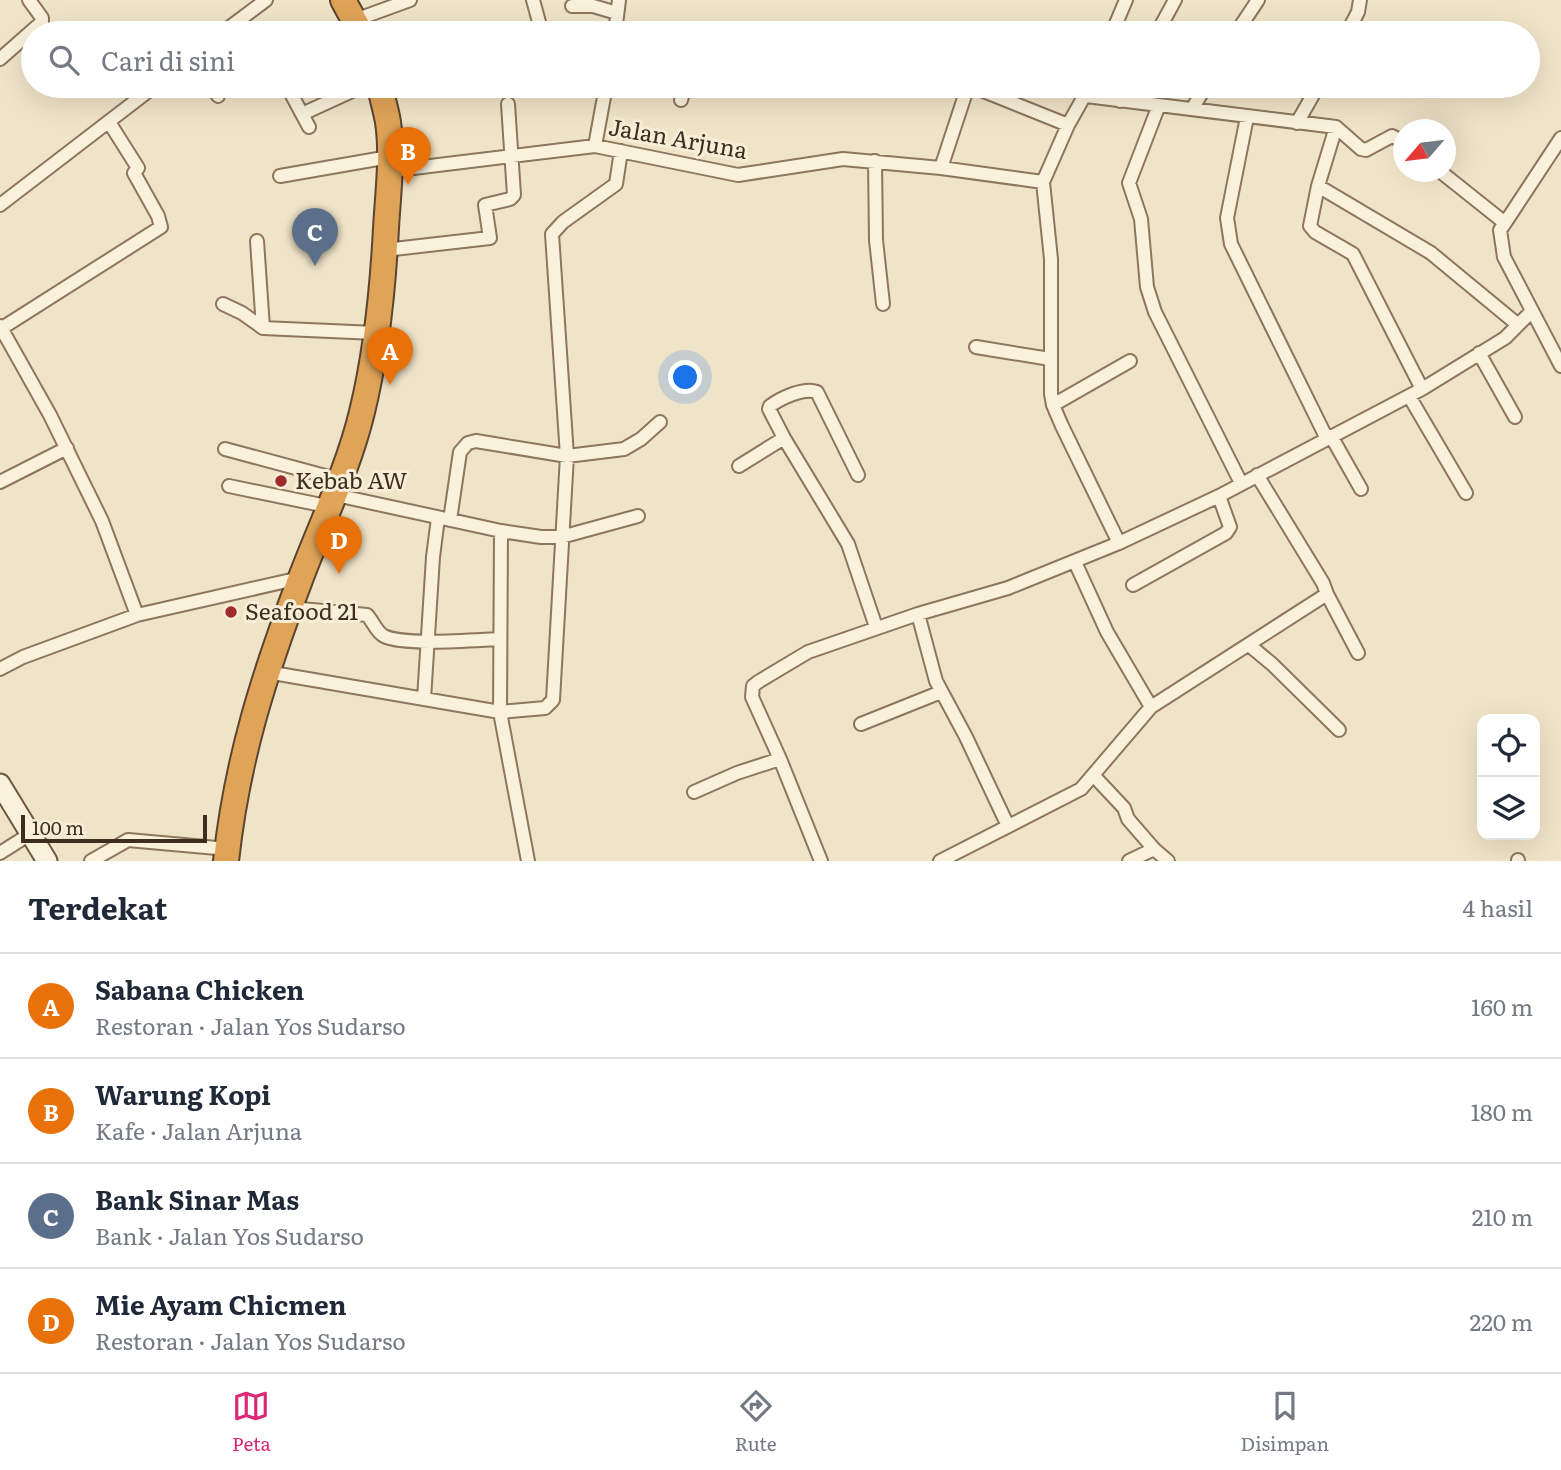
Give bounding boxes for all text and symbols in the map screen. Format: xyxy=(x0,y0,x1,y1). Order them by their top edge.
search box xyxy=(21,21,1540,98)
text: Cari di sini xyxy=(101,40,235,79)
icon: search xyxy=(45,41,83,79)
street label: Jalan Arjuna xyxy=(606,108,751,166)
north arrow xyxy=(1393,119,1456,182)
pin: B xyxy=(385,127,431,185)
pin: C xyxy=(292,208,338,266)
pin: A xyxy=(367,327,413,385)
your location xyxy=(668,360,702,394)
place label: Kebab AW xyxy=(295,462,407,496)
marker: Kebab AW xyxy=(273,473,289,489)
pin: D xyxy=(316,516,362,574)
place label: Seafood 21 xyxy=(245,593,358,627)
marker: Seafood 21 xyxy=(223,604,239,620)
map controls xyxy=(1477,714,1540,840)
button: locate xyxy=(1477,714,1540,777)
button: layers xyxy=(1477,777,1540,840)
scale bar xyxy=(21,812,206,844)
text: 100 m xyxy=(32,813,84,841)
text: Terdekat xyxy=(28,885,167,929)
text: 4 hasil xyxy=(1463,890,1533,924)
text: Sabana Chicken xyxy=(95,969,304,1008)
text: A xyxy=(42,989,60,1023)
text: 160 m xyxy=(1471,989,1533,1023)
text: Restoran · Jalan Yos Sudarso xyxy=(95,1008,406,1042)
text: Warung Kopi xyxy=(95,1074,271,1113)
text: B xyxy=(43,1094,59,1128)
text: 180 m xyxy=(1471,1094,1533,1128)
text: Kafe · Jalan Arjuna xyxy=(95,1113,302,1147)
text: Bank Sinar Mas xyxy=(95,1179,299,1218)
text: C xyxy=(43,1199,59,1233)
text: 210 m xyxy=(1472,1199,1533,1233)
text: Bank · Jalan Yos Sudarso xyxy=(95,1218,364,1252)
text: Mie Ayam Chicmen xyxy=(95,1284,347,1323)
text: D xyxy=(42,1304,60,1338)
text: 220 m xyxy=(1469,1304,1533,1338)
text: Restoran · Jalan Yos Sudarso xyxy=(95,1323,406,1357)
tab: Peta xyxy=(232,1387,271,1457)
tab: Rute xyxy=(735,1387,777,1457)
tab: Disimpan xyxy=(1241,1387,1329,1457)

